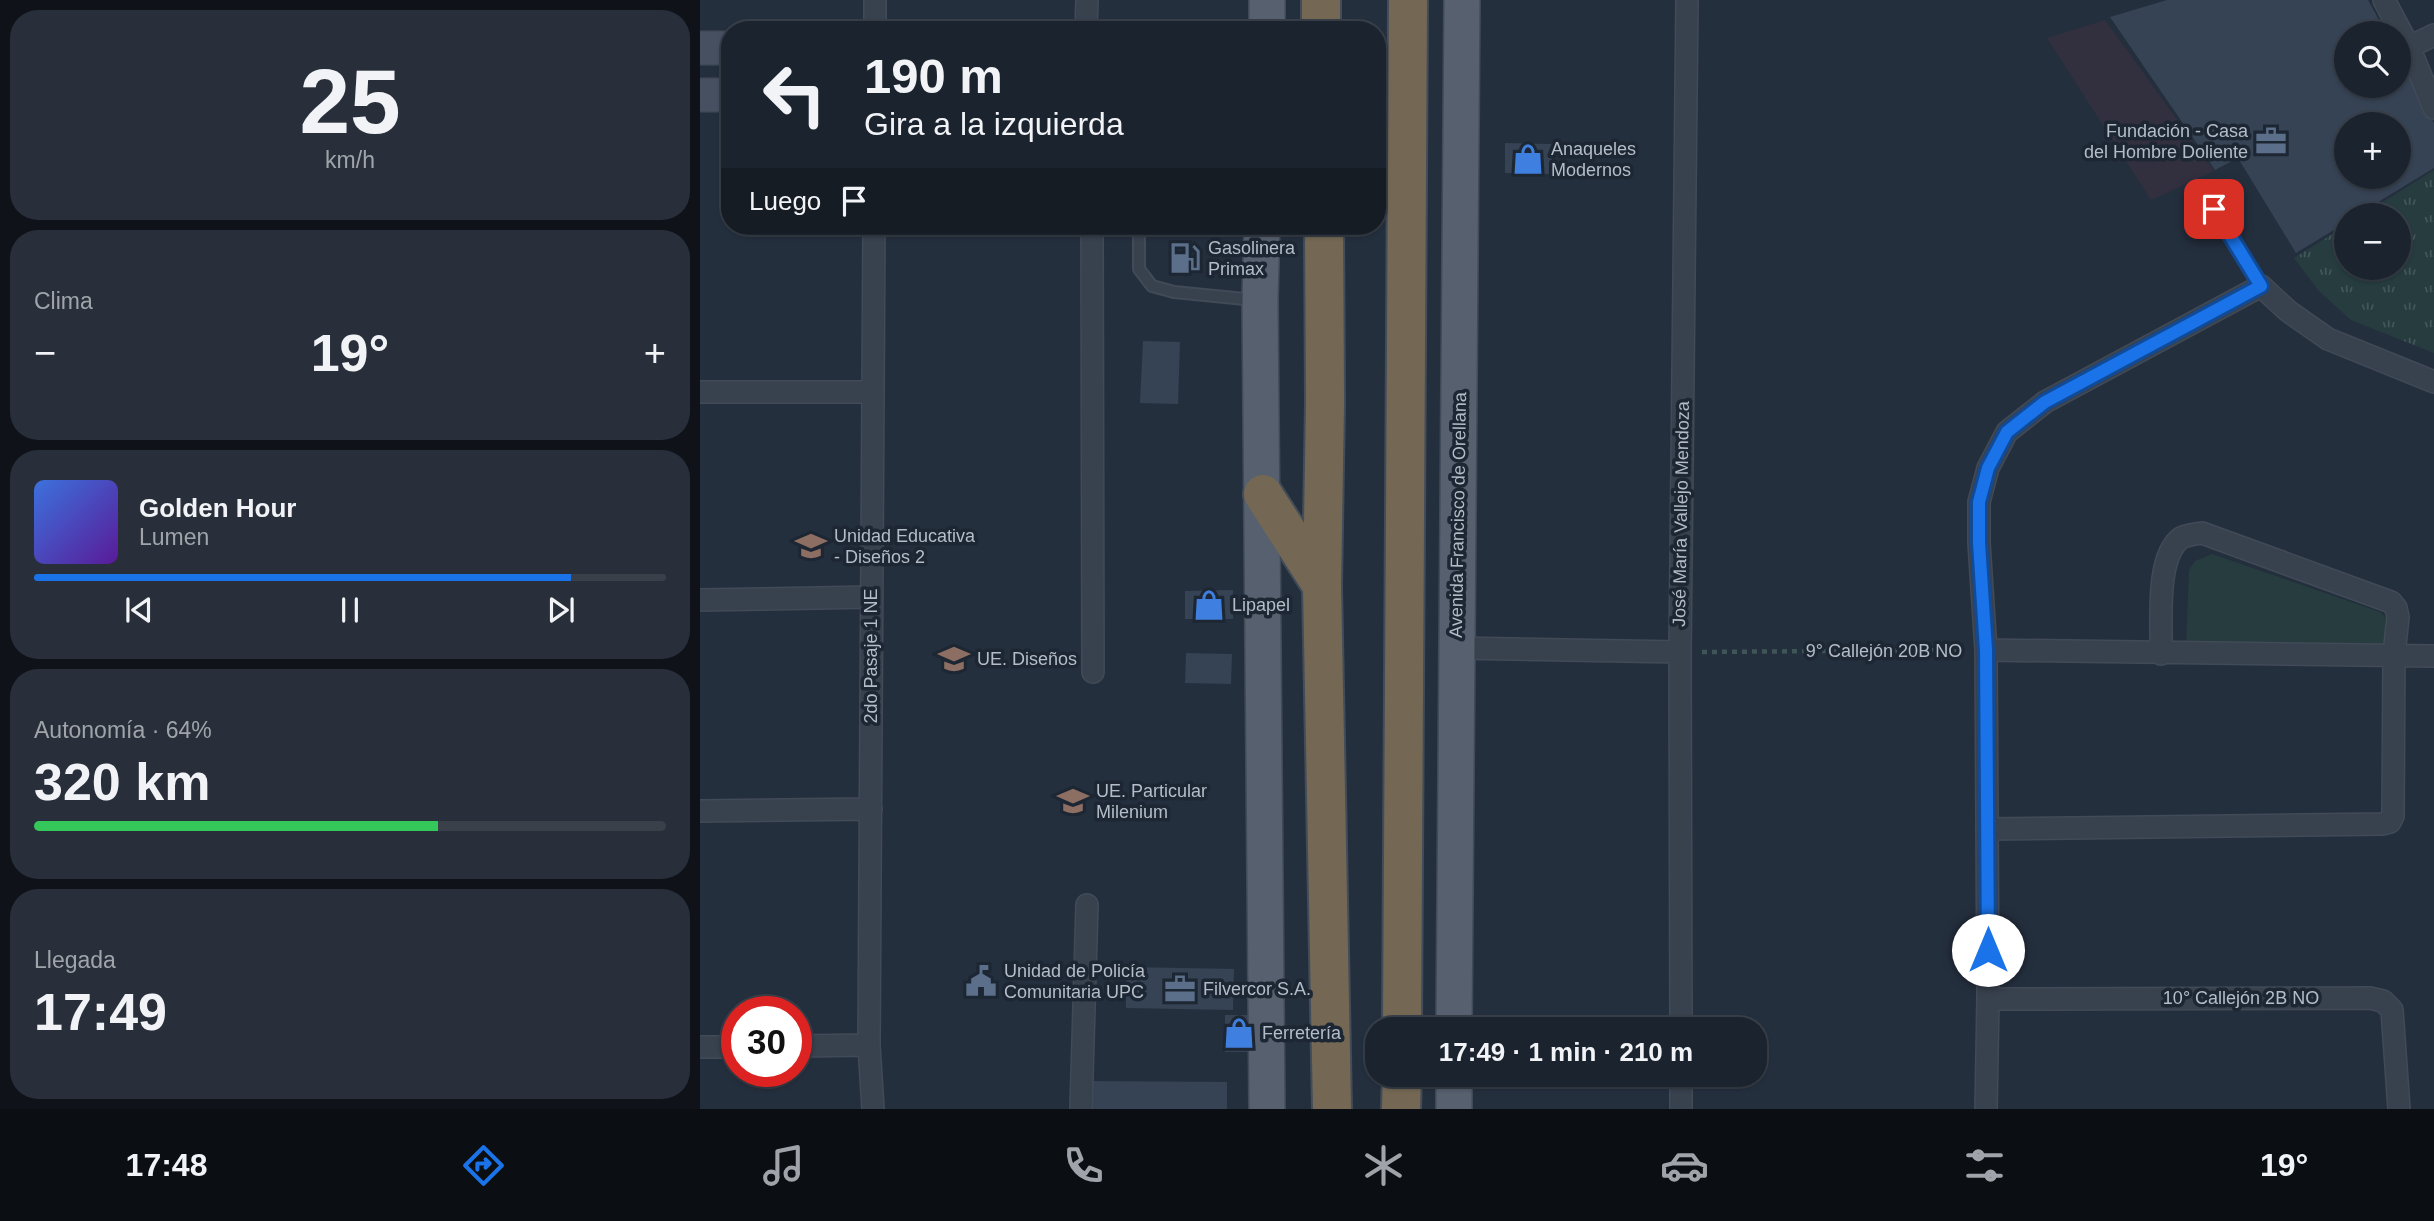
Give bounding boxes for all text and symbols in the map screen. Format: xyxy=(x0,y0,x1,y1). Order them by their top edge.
map controls xyxy=(2334,21,2411,280)
button: search xyxy=(2334,21,2411,98)
icon: left xyxy=(749,49,840,140)
text: 190 m xyxy=(864,49,1003,103)
text: 25 xyxy=(299,51,401,152)
text: Gira a la izquierda xyxy=(864,106,1124,142)
button: + xyxy=(2334,112,2411,189)
place label: Fundación - Casa del Hombre Doliente xyxy=(2084,121,2249,162)
office icon: Fundación - Casa del Hombre Doliente xyxy=(2254,124,2288,158)
place label: Anaqueles Modernos xyxy=(1551,139,1636,180)
shop icon: Anaqueles Modernos xyxy=(1511,142,1545,176)
text: km/h xyxy=(325,147,375,173)
pin xyxy=(2184,179,2244,239)
icon: arrive xyxy=(835,182,873,220)
text: Luego xyxy=(749,186,821,216)
icon: arrive xyxy=(2195,190,2233,228)
button: − xyxy=(2334,203,2411,280)
place label: Gasolinera Primax xyxy=(1208,238,1296,279)
fuel station icon: Gasolinera Primax xyxy=(1168,241,1202,275)
text: Clima xyxy=(34,288,93,314)
text: 19° xyxy=(311,324,389,382)
text: − xyxy=(34,332,56,374)
text: + xyxy=(644,332,666,374)
street label: Avenida Francisco de Orellana xyxy=(1446,391,1470,638)
street label: José María Vallejo Mendoza xyxy=(1669,400,1693,627)
text: Golden Hour xyxy=(139,493,296,523)
text: Lumen xyxy=(139,524,209,550)
place label: Unidad Educativa - Diseños 2 xyxy=(834,526,976,567)
school or university icon: Unidad Educativa - Diseños 2 xyxy=(794,529,828,563)
street label: 2do Pasaje 1 NE xyxy=(861,588,881,724)
shop icon: Lipapel xyxy=(1192,588,1226,622)
icon: previous xyxy=(120,591,158,629)
icon: pause xyxy=(331,591,369,629)
icon: next xyxy=(542,591,580,629)
place label: Lipapel xyxy=(1232,595,1290,615)
street label: 9° Callejón 20B NO xyxy=(1806,641,1962,661)
school or university icon: UE. Diseños xyxy=(937,642,971,676)
place label: UE. Diseños xyxy=(977,649,1077,669)
text: Autonomía · 64% xyxy=(34,717,212,743)
text: 320 km xyxy=(34,753,210,811)
place label: UE. Particular Milenium xyxy=(1096,781,1207,822)
school or university icon: UE. Particular Milenium xyxy=(1056,784,1090,818)
position arrow xyxy=(1951,913,2025,987)
text: Llegada xyxy=(34,947,116,973)
place label: Unidad de Policía Comunitaria UPC xyxy=(1004,961,1146,1002)
public building icon: Unidad de Policía Comunitaria UPC xyxy=(964,964,998,998)
office icon: Filvercor S.A. xyxy=(1163,972,1197,1006)
place label: Filvercor S.A. xyxy=(1203,979,1311,999)
text: 17:49 xyxy=(34,983,167,1041)
street label: 10° Callejón 2B NO xyxy=(2163,988,2319,1008)
speed limit sign: 30 xyxy=(721,996,812,1087)
shop icon: Ferretería xyxy=(1222,1016,1256,1050)
place label: Ferretería xyxy=(1262,1023,1342,1043)
text: 17:49 · 1 min · 210 m xyxy=(1439,1037,1693,1067)
icon: directions xyxy=(459,1141,508,1190)
icon: music xyxy=(759,1141,808,1190)
icon: phone xyxy=(1059,1141,1108,1190)
icon: climate xyxy=(1359,1141,1408,1190)
icon: car xyxy=(1660,1141,1709,1190)
icon: filters xyxy=(1960,1141,2009,1190)
text: 17:48 xyxy=(126,1147,207,1183)
text: 19° xyxy=(2260,1147,2308,1183)

